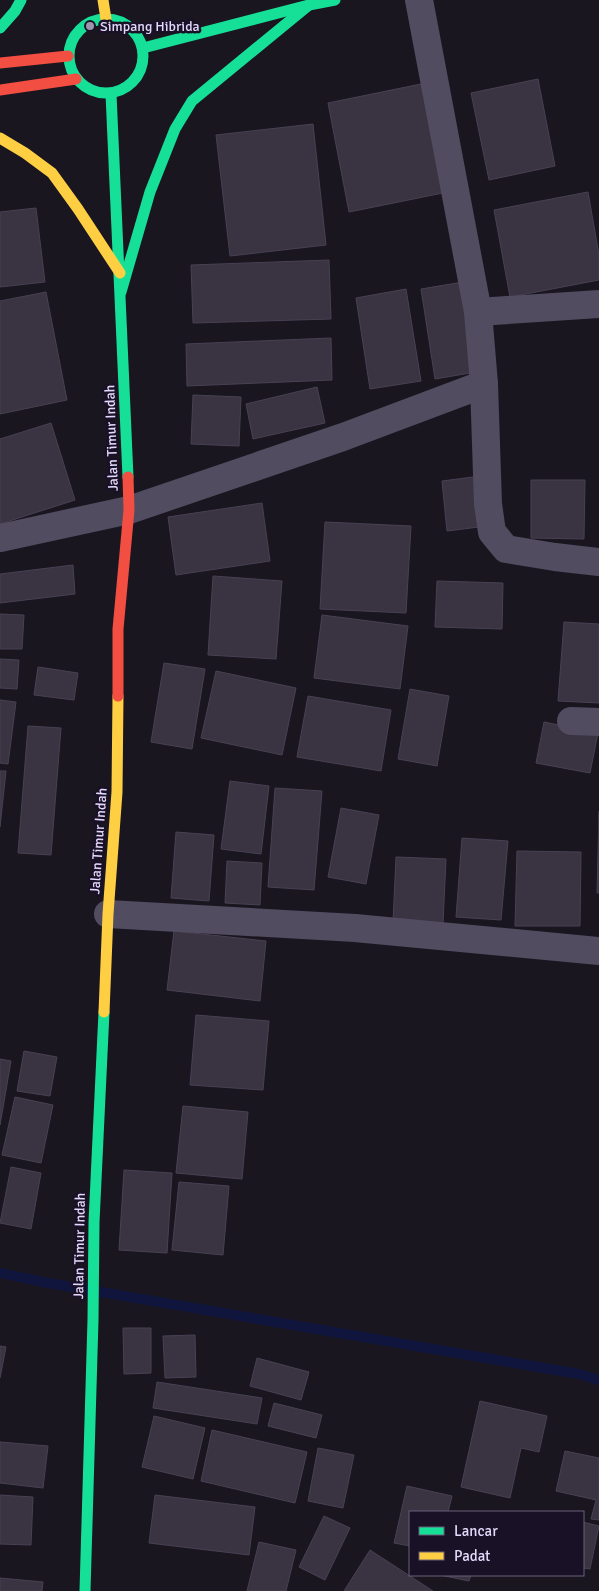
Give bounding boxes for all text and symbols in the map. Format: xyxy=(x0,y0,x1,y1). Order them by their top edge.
place label: Simpang Hibrida xyxy=(100,18,200,35)
marker: Simpang Hibrida xyxy=(84,20,96,32)
street label: Jalan Timur Indah xyxy=(101,384,122,492)
street label: Jalan Timur Indah xyxy=(86,787,111,895)
street label: Jalan Timur Indah xyxy=(70,1193,89,1299)
legend xyxy=(409,1511,584,1576)
text: Lancar xyxy=(454,1522,498,1540)
text: Padat xyxy=(454,1547,490,1565)

